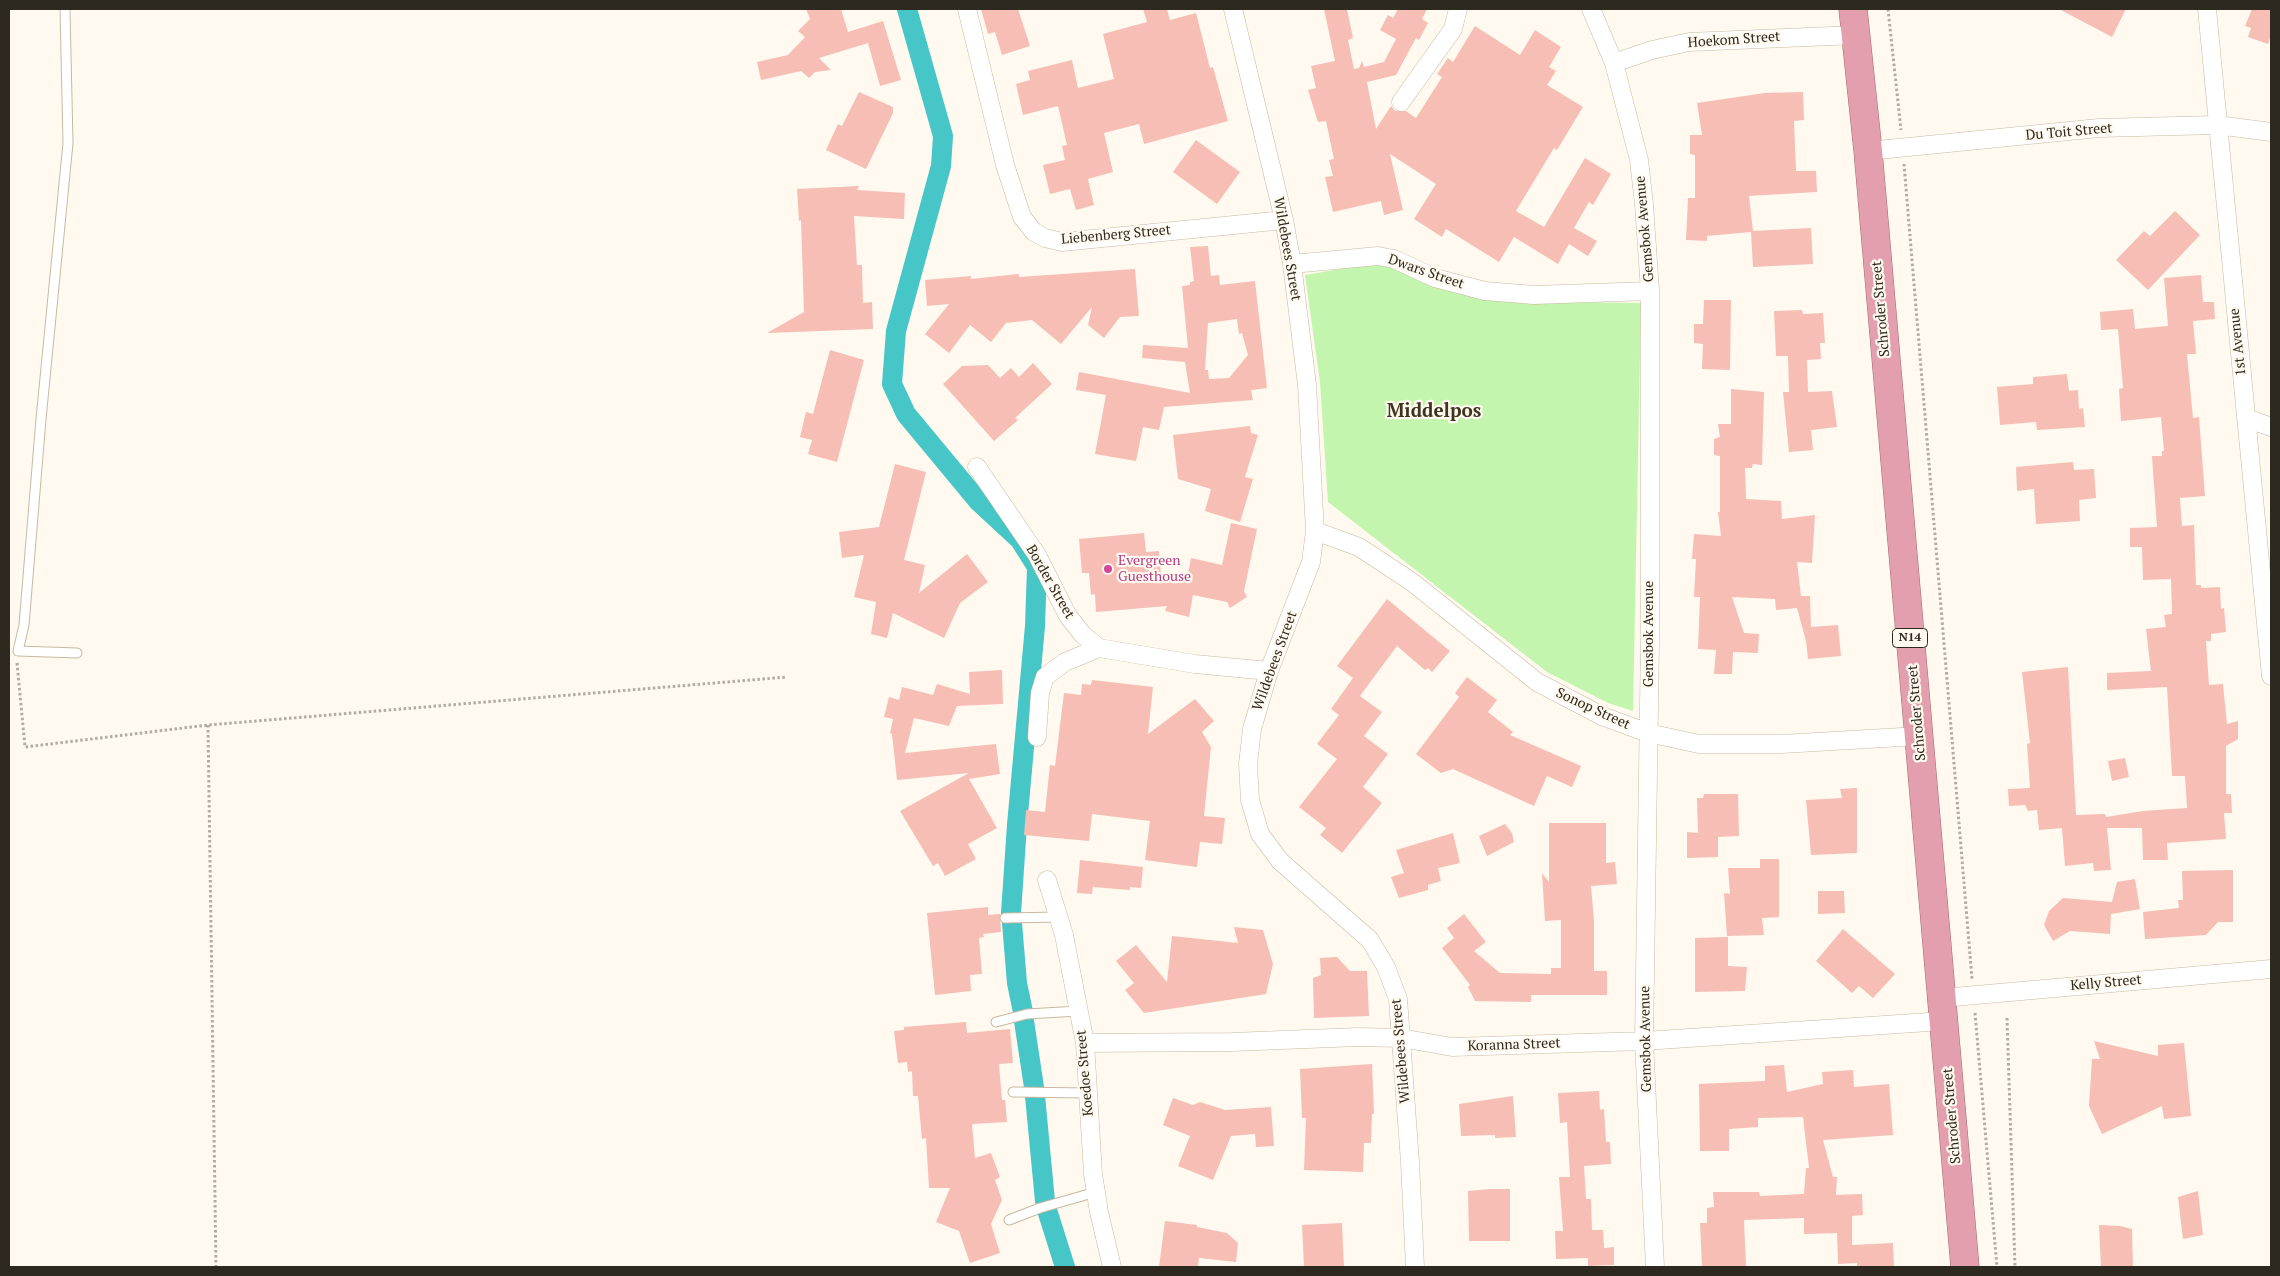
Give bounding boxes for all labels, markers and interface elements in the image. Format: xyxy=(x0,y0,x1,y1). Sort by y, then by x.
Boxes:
street label: Hoekom Street xyxy=(1687,28,1781,52)
street label: Du Toit Street xyxy=(2025,120,2113,144)
street label: Gemsbok Avenue xyxy=(1632,175,1658,283)
street label: Wildebees Street xyxy=(1270,196,1304,302)
street label: Liebenberg Street xyxy=(1060,222,1172,248)
street label: Dwars Street xyxy=(1386,251,1466,293)
street label: Schroder Street xyxy=(1868,260,1894,358)
street label: 1st Avenue xyxy=(2226,307,2250,377)
district label: Middelpos xyxy=(1387,401,1481,423)
street label: Border Street xyxy=(1022,542,1078,622)
place label: Evergreen Guesthouse xyxy=(1118,553,1191,586)
marker: Evergreen Guesthouse xyxy=(1102,563,1114,575)
street label: Gemsbok Avenue xyxy=(1641,581,1657,687)
street label: Wildebees Street xyxy=(1249,609,1301,713)
road number: N14 xyxy=(1892,628,1928,648)
street label: Schroder Street xyxy=(1904,664,1930,762)
street label: Sonop Street xyxy=(1553,684,1633,734)
street label: Kelly Street xyxy=(2070,972,2142,994)
street label: Gemsbok Avenue xyxy=(1637,986,1655,1092)
street label: Wildebees Street xyxy=(1388,998,1414,1104)
street label: Koedoe Street xyxy=(1073,1029,1097,1117)
street label: Koranna Street xyxy=(1467,1035,1561,1055)
street label: Schroder Street xyxy=(1939,1067,1965,1165)

